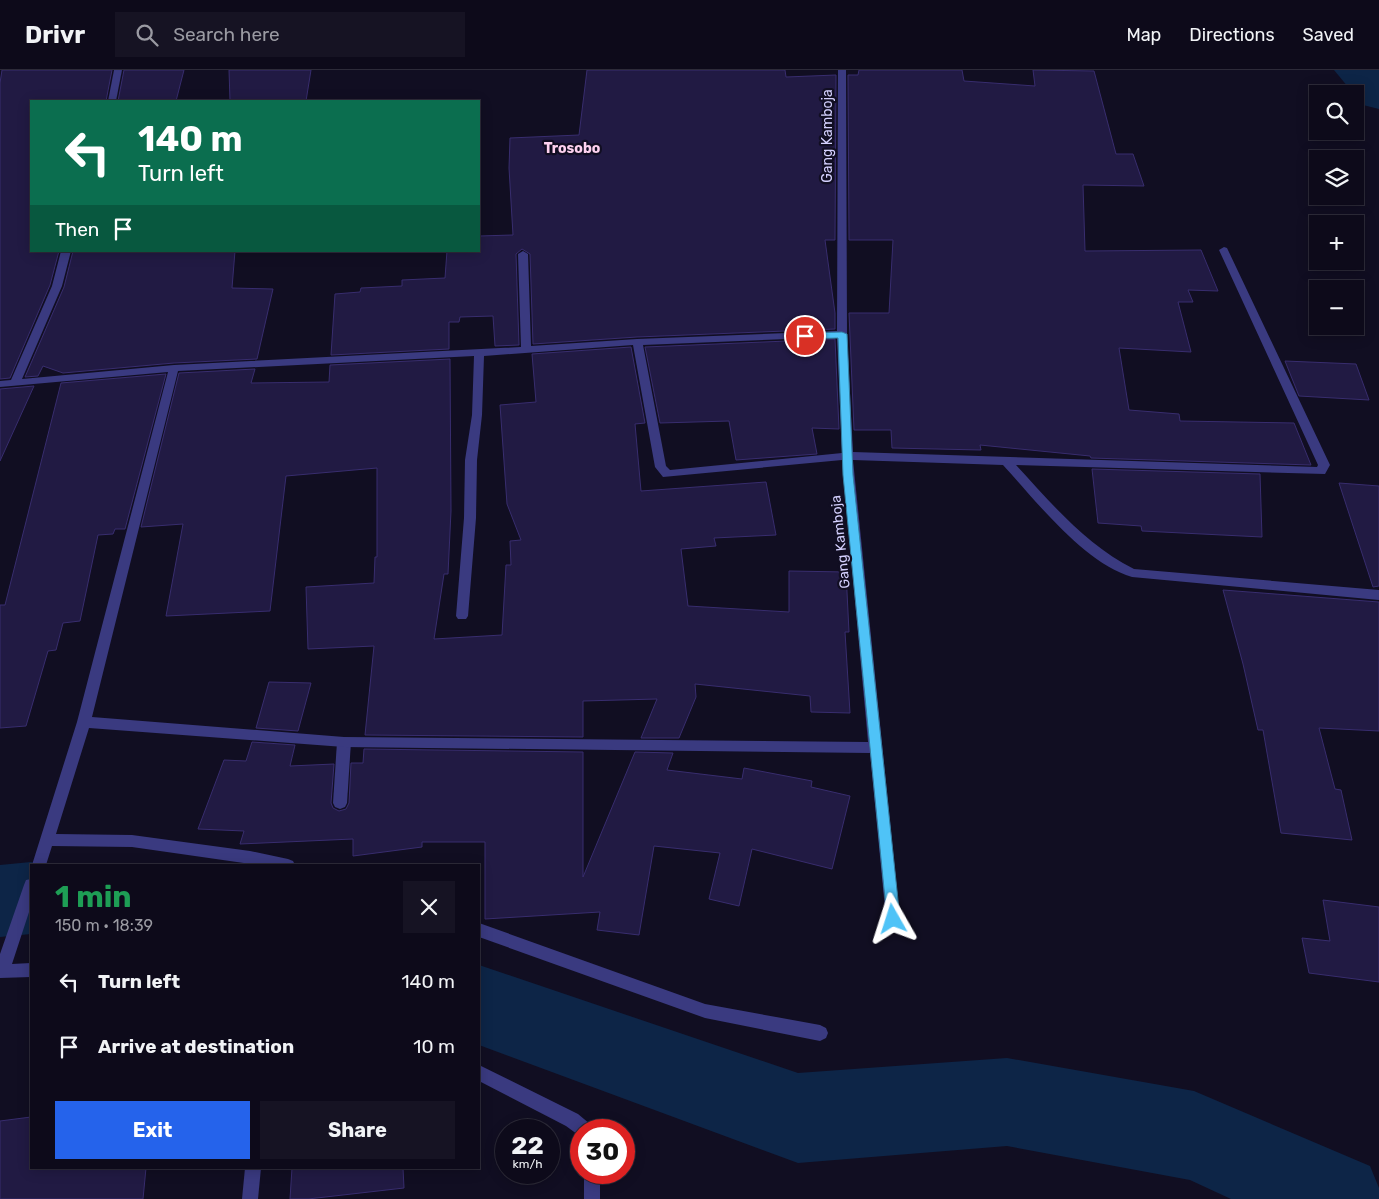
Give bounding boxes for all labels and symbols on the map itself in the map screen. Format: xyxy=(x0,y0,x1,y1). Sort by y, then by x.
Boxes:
street label: Gang Kamboja xyxy=(819,89,836,183)
district label: Trosobo xyxy=(544,140,600,157)
pin xyxy=(784,315,826,357)
street label: Gang Kamboja xyxy=(827,494,854,589)
position arrow xyxy=(866,892,918,944)
speed limit sign: 30 xyxy=(570,1119,635,1184)

